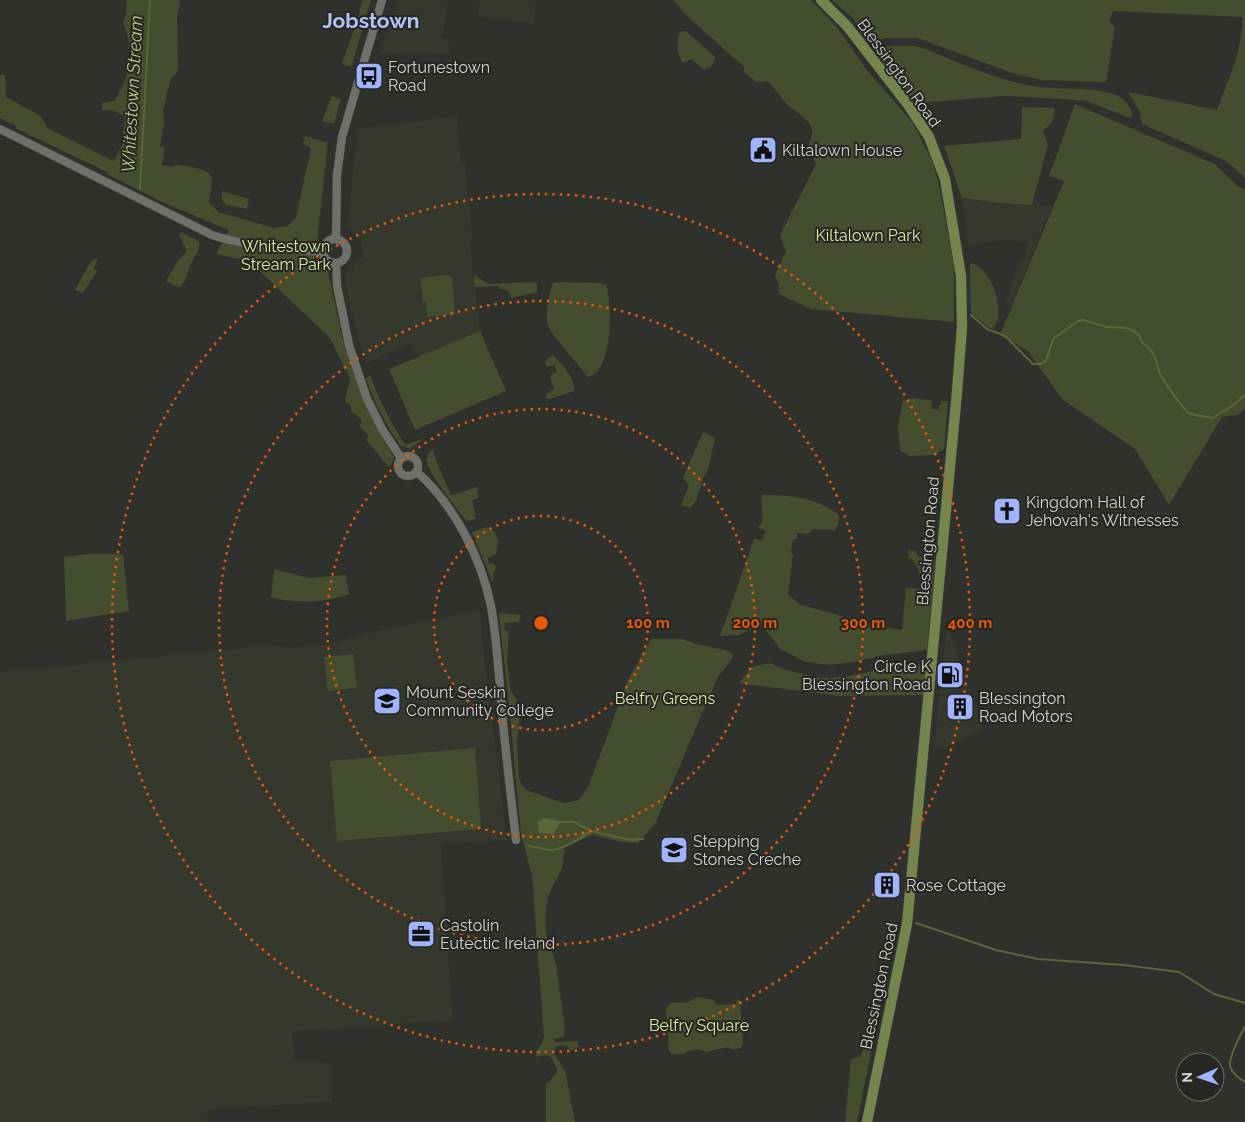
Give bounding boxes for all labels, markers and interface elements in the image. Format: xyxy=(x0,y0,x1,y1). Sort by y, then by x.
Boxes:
district label: Jobstown xyxy=(322,8,420,33)
water label: Whitestown Stream xyxy=(117,15,147,173)
street label: Blessington Road xyxy=(853,15,945,131)
place label: Fortunestown Road xyxy=(388,58,490,95)
bus stop icon: Fortunestown Road xyxy=(354,61,384,91)
public building icon: Kiltalown House xyxy=(748,135,778,165)
place label: Kiltalown House xyxy=(782,141,902,160)
park label: Kiltalown Park xyxy=(816,226,921,245)
park label: Whitestown Stream Park xyxy=(241,237,331,274)
street label: Blessington Road xyxy=(913,476,943,606)
place label: Kingdom Hall of Jehovah's Witnesses xyxy=(1026,493,1179,530)
church icon: Kingdom Hall of Jehovah's Witnesses xyxy=(992,496,1022,526)
centre of rings xyxy=(532,614,550,632)
text: 100 m xyxy=(626,614,670,632)
text: 200 m xyxy=(733,614,777,632)
text: 300 m xyxy=(841,614,885,632)
text: 400 m xyxy=(948,614,992,632)
place label: Circle K Blessington Road xyxy=(802,657,932,694)
fuel station icon: Circle K Blessington Road xyxy=(935,660,965,690)
place label: Mount Seskin Community College xyxy=(406,683,554,720)
school or university icon: Mount Seskin Community College xyxy=(372,686,402,716)
park label: Belfry Greens xyxy=(615,689,715,708)
place label: Blessington Road Motors xyxy=(979,689,1073,726)
building icon: Blessington Road Motors xyxy=(945,692,975,722)
place label: Stepping Stones Creche xyxy=(693,832,801,869)
school or university icon: Stepping Stones Creche xyxy=(659,835,689,865)
building icon: Rose Cottage xyxy=(872,870,902,900)
place label: Rose Cottage xyxy=(906,876,1006,895)
place label: Castolin Eutectic Ireland xyxy=(440,916,555,953)
office icon: Castolin Eutectic Ireland xyxy=(406,919,436,949)
street label: Blessington Road xyxy=(856,921,902,1051)
park label: Belfry Square xyxy=(649,1016,749,1035)
north arrow xyxy=(1175,1052,1225,1102)
text: N xyxy=(1179,1072,1195,1083)

